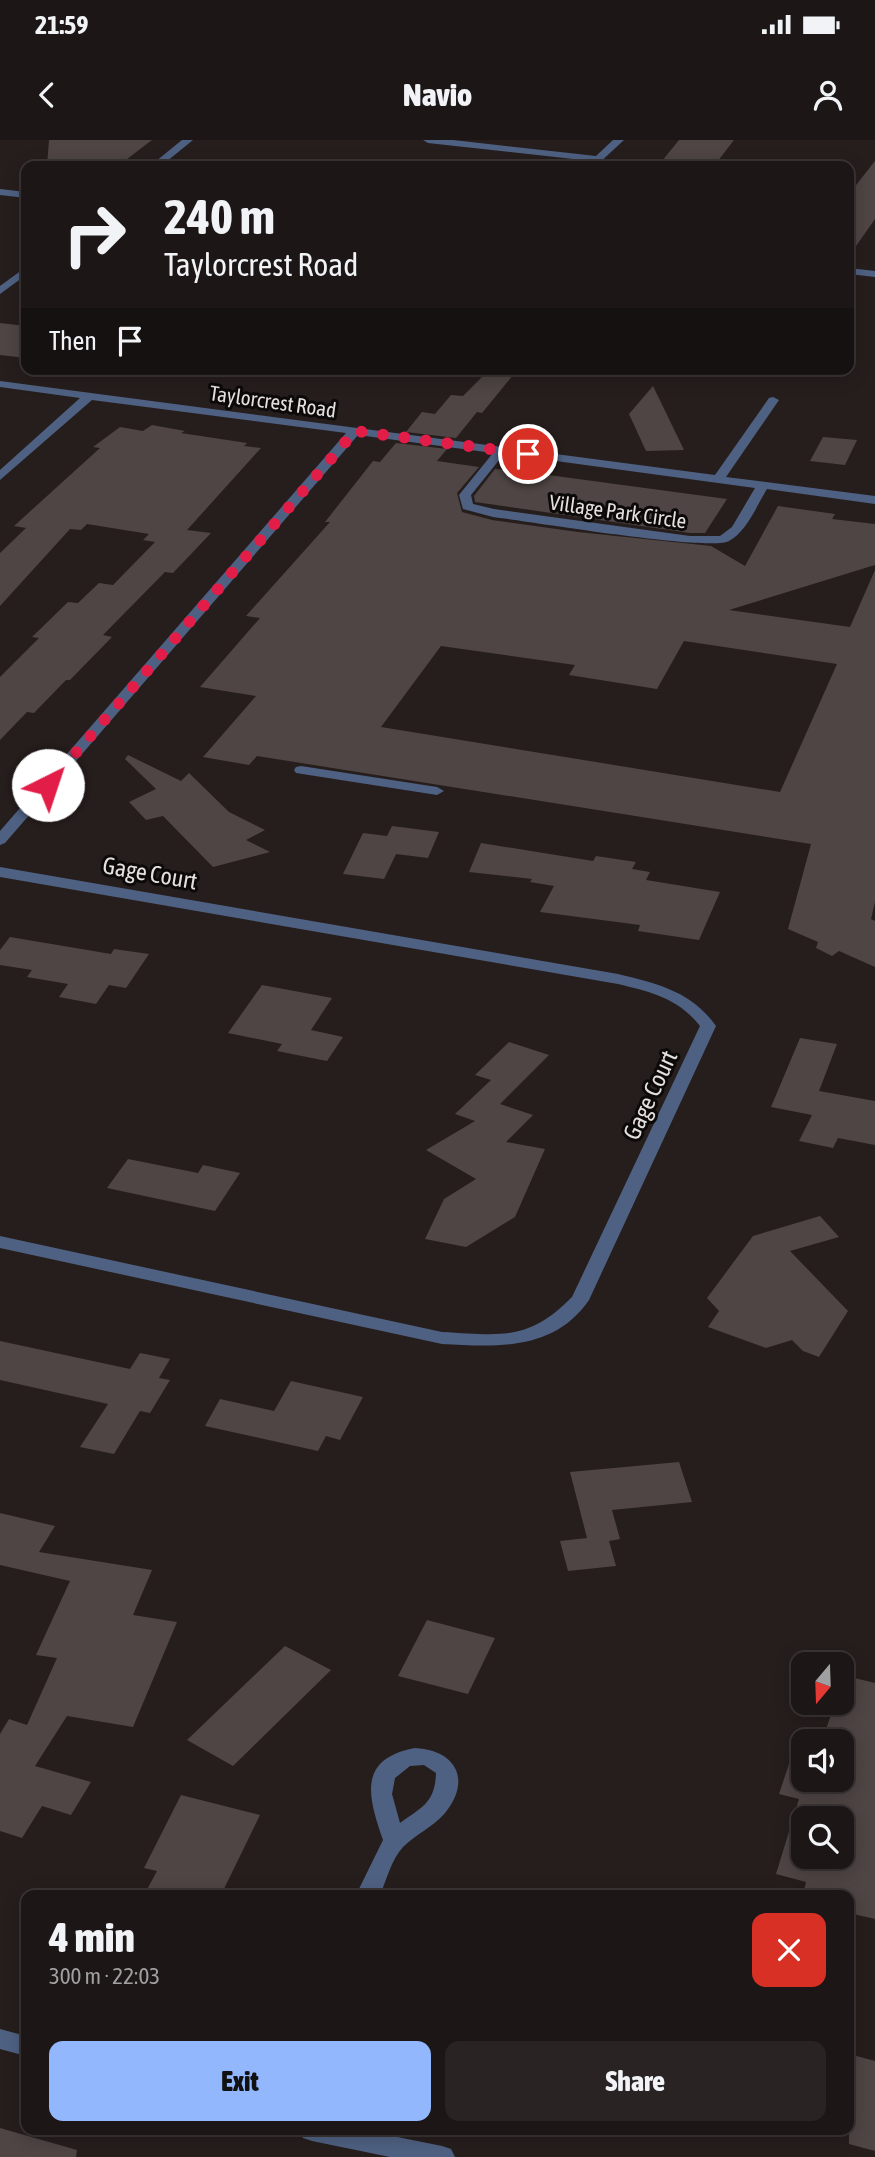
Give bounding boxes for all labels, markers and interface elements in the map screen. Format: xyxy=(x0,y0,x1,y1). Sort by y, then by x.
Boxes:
text: 21:59 xyxy=(35,10,89,40)
icon: back xyxy=(28,76,66,114)
text: Navio xyxy=(403,76,472,113)
icon: person xyxy=(809,76,847,114)
text: 240 m xyxy=(164,188,275,244)
icon: right xyxy=(49,189,140,280)
text: Taylorcrest Road xyxy=(164,246,358,283)
icon: arrive xyxy=(111,322,149,360)
text: Then xyxy=(49,326,97,356)
street label: Taylorcrest Road xyxy=(208,380,338,422)
pin xyxy=(498,424,558,484)
icon: arrive xyxy=(509,435,547,473)
street label: Village Park Circle xyxy=(548,490,688,532)
position arrow xyxy=(11,748,85,822)
street label: Gage Court xyxy=(101,851,199,895)
street label: Gage Court xyxy=(618,1046,682,1144)
north arrow xyxy=(791,1652,854,1715)
map controls xyxy=(791,1652,854,1869)
button: sound xyxy=(791,1729,854,1792)
button: search xyxy=(791,1806,854,1869)
text: 4 min xyxy=(49,1913,135,1961)
button: close xyxy=(752,1913,826,1987)
text: 300 m · 22:03 xyxy=(49,1963,160,1989)
button: Exit xyxy=(49,2041,431,2121)
button: Share xyxy=(445,2041,826,2121)

